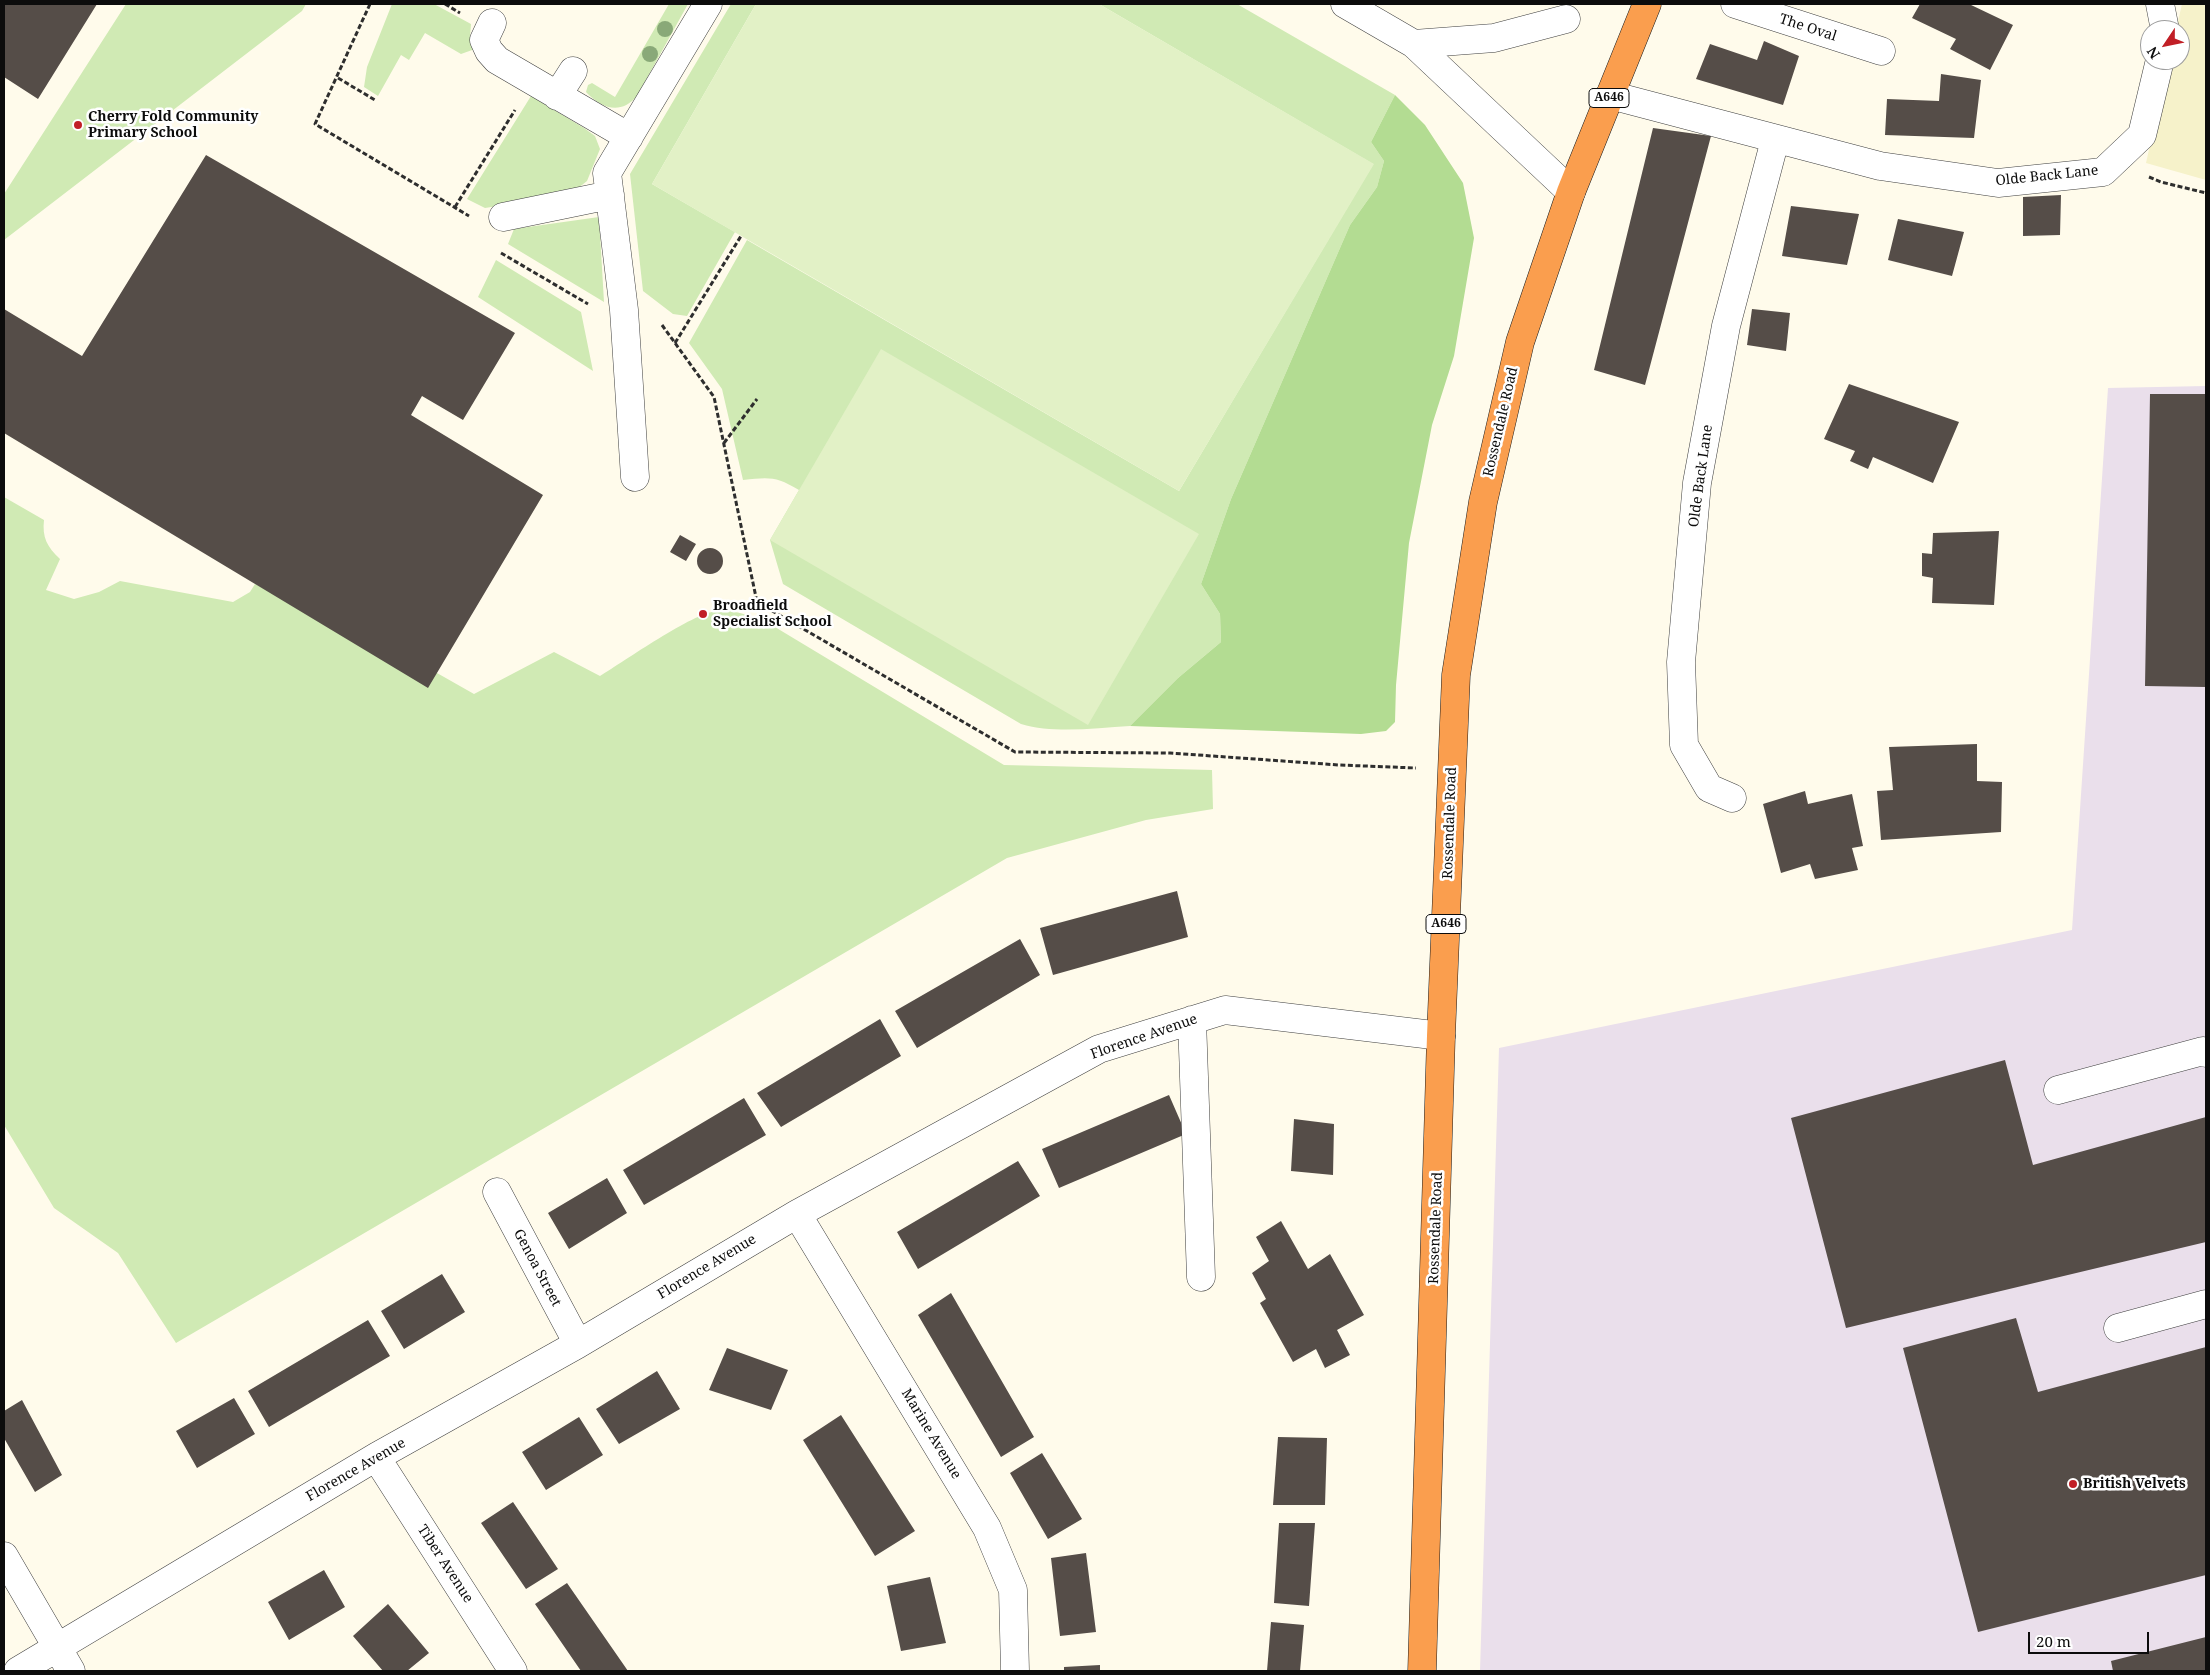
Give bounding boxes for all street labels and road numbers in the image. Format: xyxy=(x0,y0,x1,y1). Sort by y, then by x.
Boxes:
street label: The Oval xyxy=(1777,11,1839,45)
road number: A646 xyxy=(1589,89,1629,108)
street label: Olde Back Lane xyxy=(1995,162,2099,190)
street label: Rossendale Road xyxy=(1480,365,1522,479)
street label: Olde Back Lane xyxy=(1685,424,1717,528)
street label: Rossendale Road xyxy=(1440,767,1460,879)
road number: A646 xyxy=(1426,914,1466,934)
street label: Florence Avenue xyxy=(1088,1011,1200,1063)
street label: Rossendale Road xyxy=(1426,1172,1446,1284)
street label: Genoa Street xyxy=(510,1226,564,1310)
street label: Florence Avenue xyxy=(655,1231,759,1303)
street label: Marine Avenue xyxy=(897,1386,965,1482)
street label: Florence Avenue xyxy=(303,1435,409,1505)
street label: Tiber Avenue xyxy=(414,1522,476,1606)

